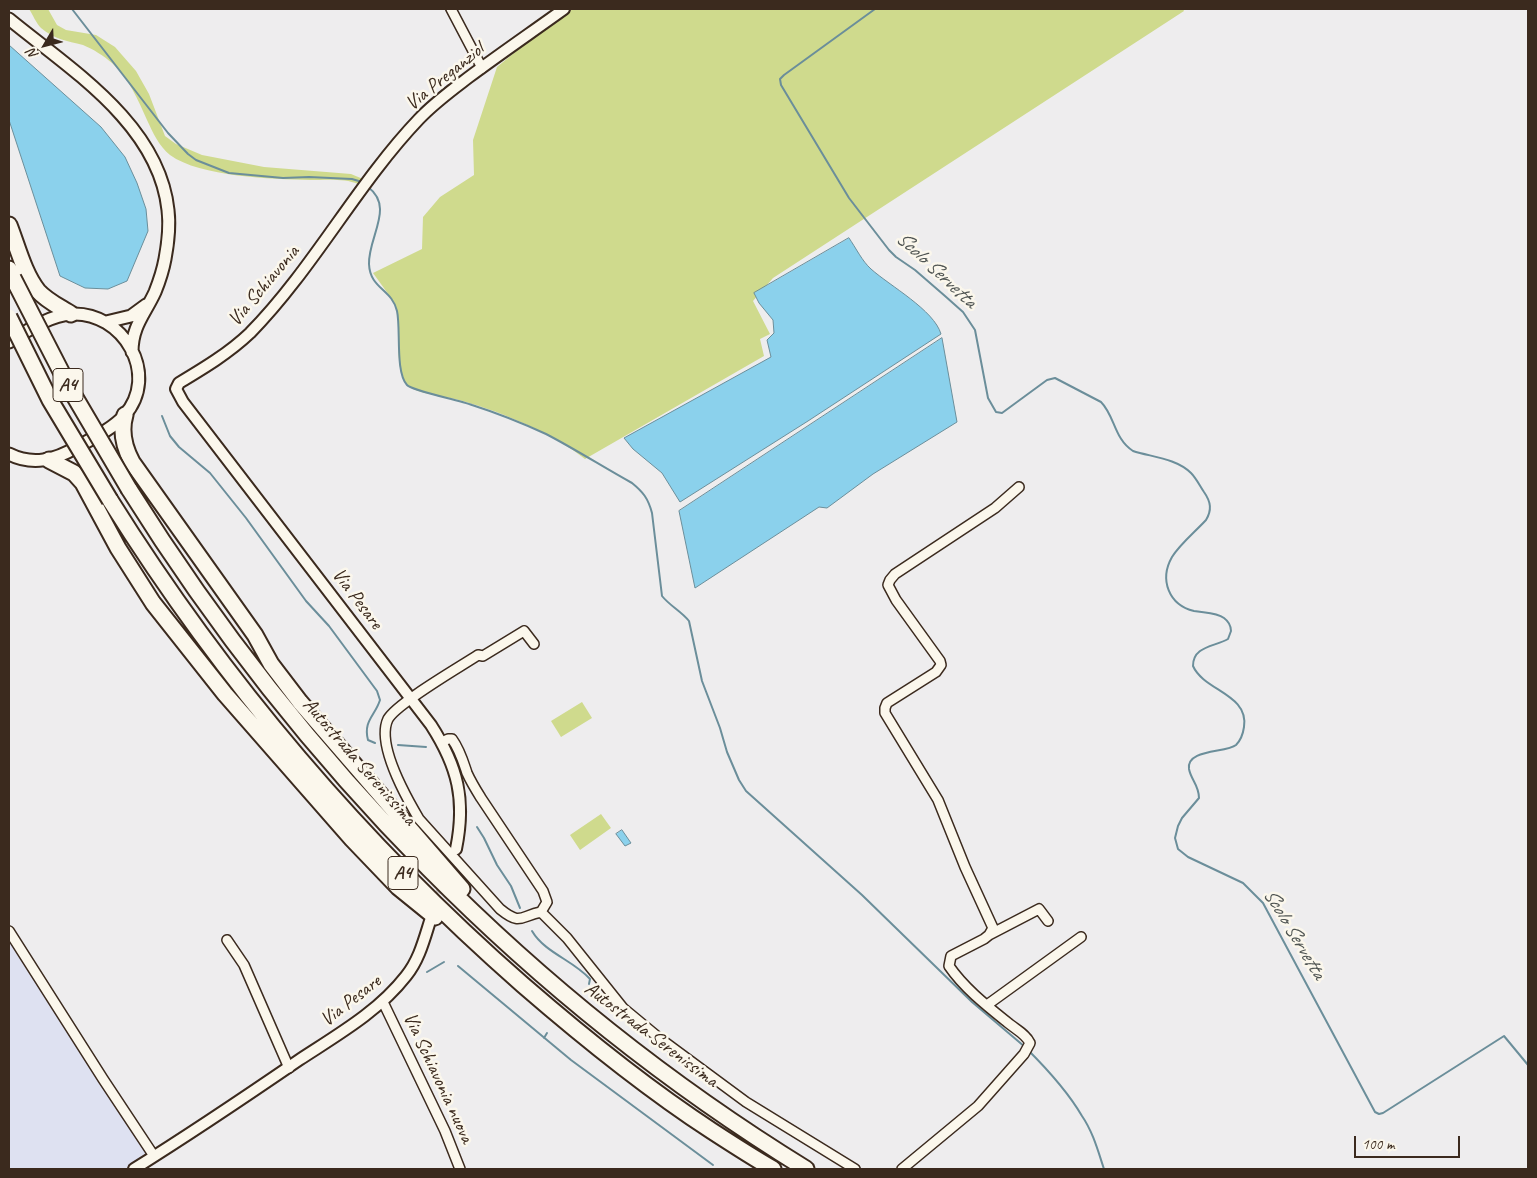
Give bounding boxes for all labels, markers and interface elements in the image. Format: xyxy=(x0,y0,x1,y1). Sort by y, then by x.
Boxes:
north arrow xyxy=(20,20,70,70)
street label: Via Preganziol xyxy=(401,38,489,116)
text: N xyxy=(23,46,42,63)
water label: Scolo Servetta xyxy=(890,226,982,314)
street label: Via Schiavonia xyxy=(223,241,305,331)
road number: A4 xyxy=(53,368,83,402)
street label: Via Pesare xyxy=(326,564,388,634)
street label: Autostrada Serenissima xyxy=(297,693,421,831)
road number: A4 xyxy=(388,856,418,890)
water label: Scolo Servetta xyxy=(1257,884,1331,984)
street label: Via Pesare xyxy=(316,970,386,1032)
street label: Autostrada Serenissima xyxy=(579,977,723,1093)
street label: Via Schiavonia nuova xyxy=(397,1009,479,1147)
scale bar xyxy=(1357,1126,1463,1158)
text: 100 m xyxy=(1362,1135,1394,1154)

